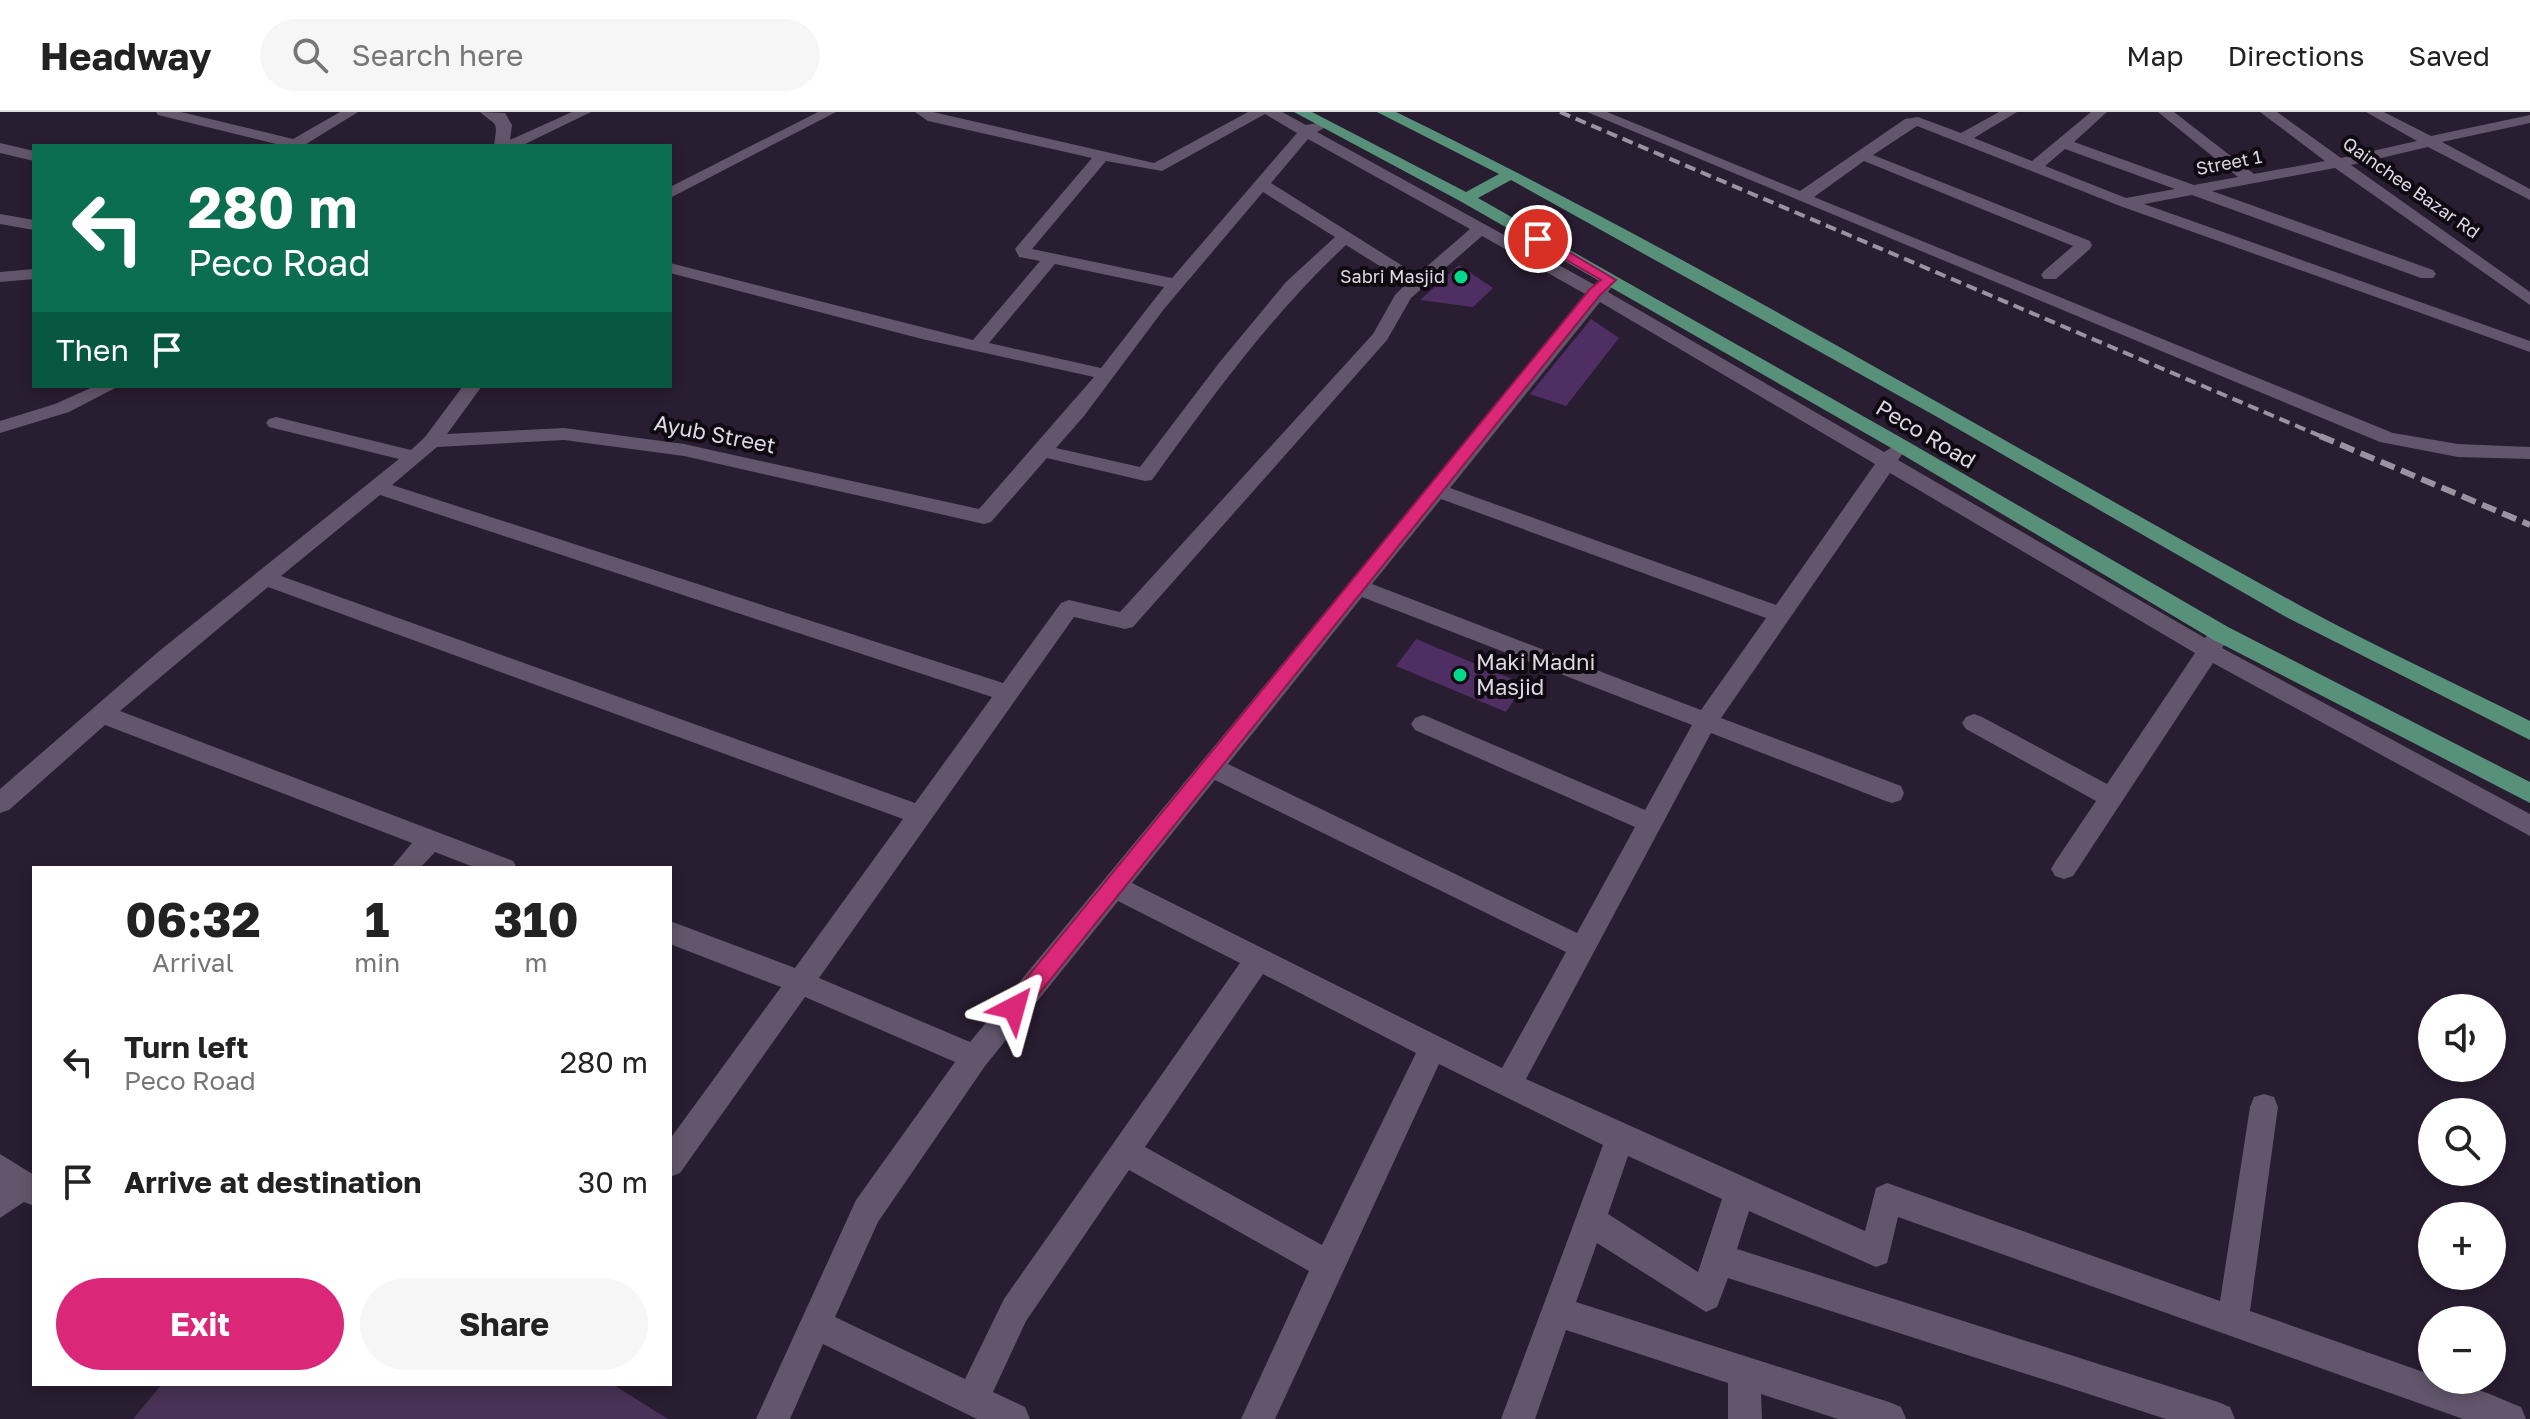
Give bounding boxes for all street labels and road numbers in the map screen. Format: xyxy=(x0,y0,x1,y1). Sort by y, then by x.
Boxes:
street label: Qainchee Bazar Rd xyxy=(2339,132,2484,243)
street label: Street 1 xyxy=(2194,145,2264,179)
street label: Peco Road xyxy=(1871,393,1981,474)
street label: Ayub Street xyxy=(652,409,778,459)

